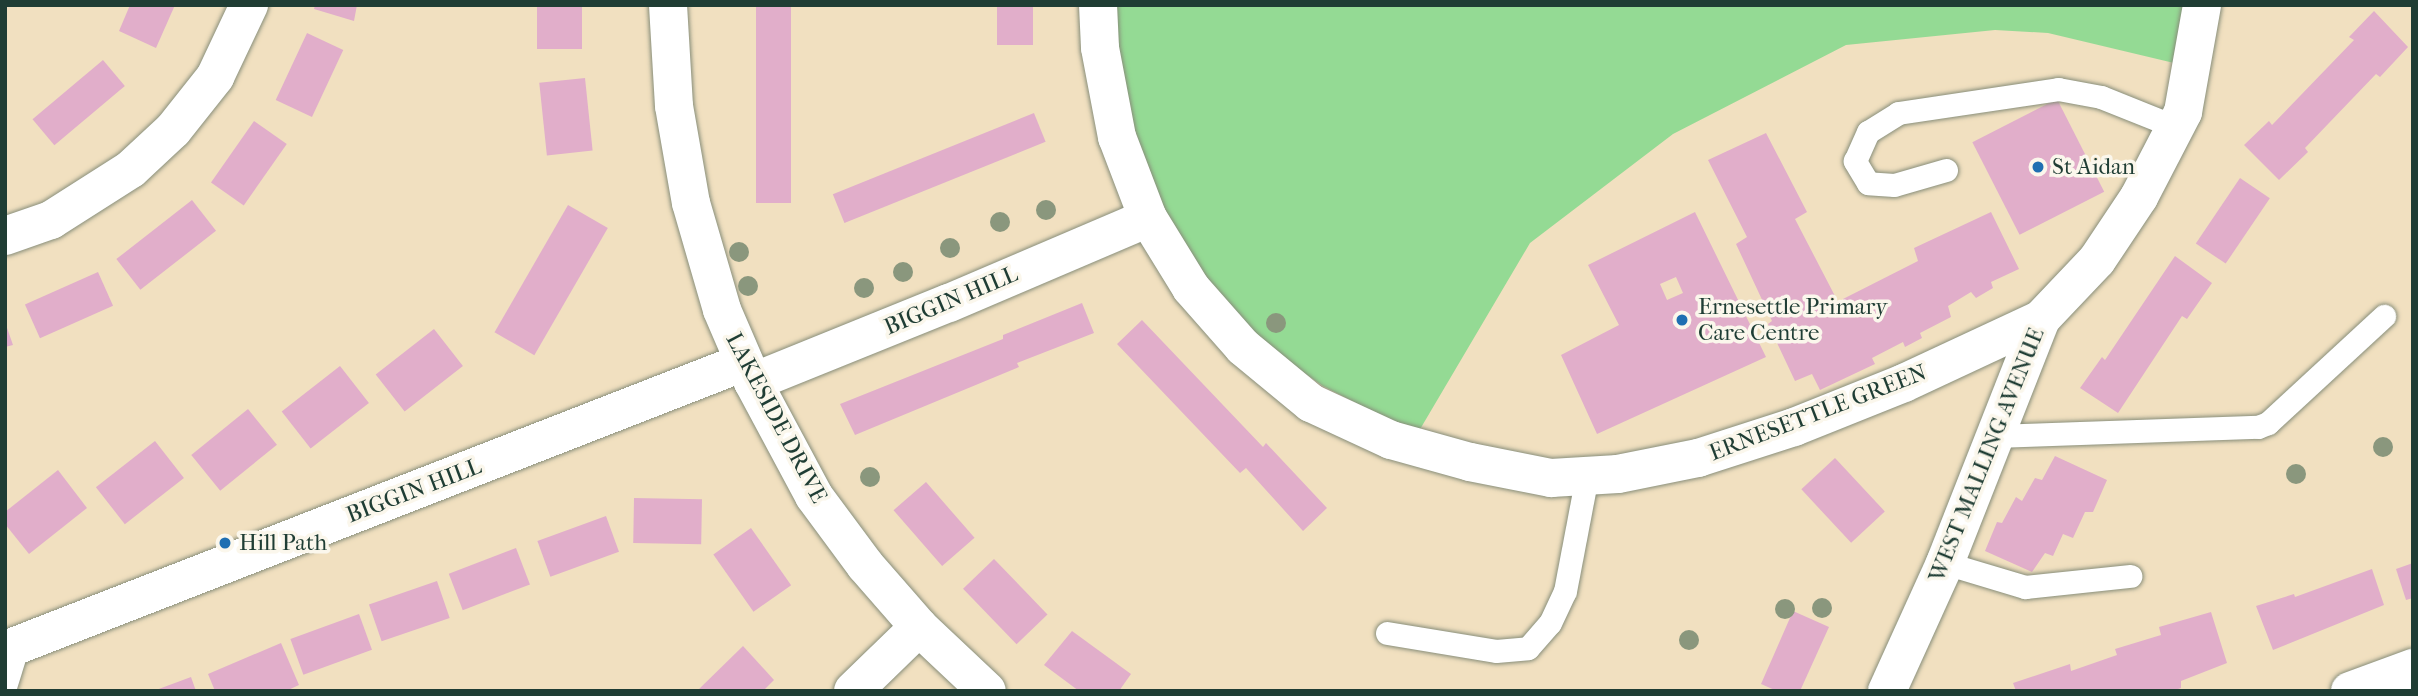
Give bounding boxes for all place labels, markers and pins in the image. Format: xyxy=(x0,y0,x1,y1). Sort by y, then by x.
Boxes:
place label: St Aidan xyxy=(2052,153,2135,181)
marker: St Aidan xyxy=(2030,159,2046,175)
place label: Ernesettle Primary Care Centre xyxy=(1698,293,1887,347)
marker: Ernesettle Primary Care Centre xyxy=(1672,310,1692,330)
place label: Hill Path xyxy=(239,529,327,557)
marker: Hill Path xyxy=(217,535,233,551)

